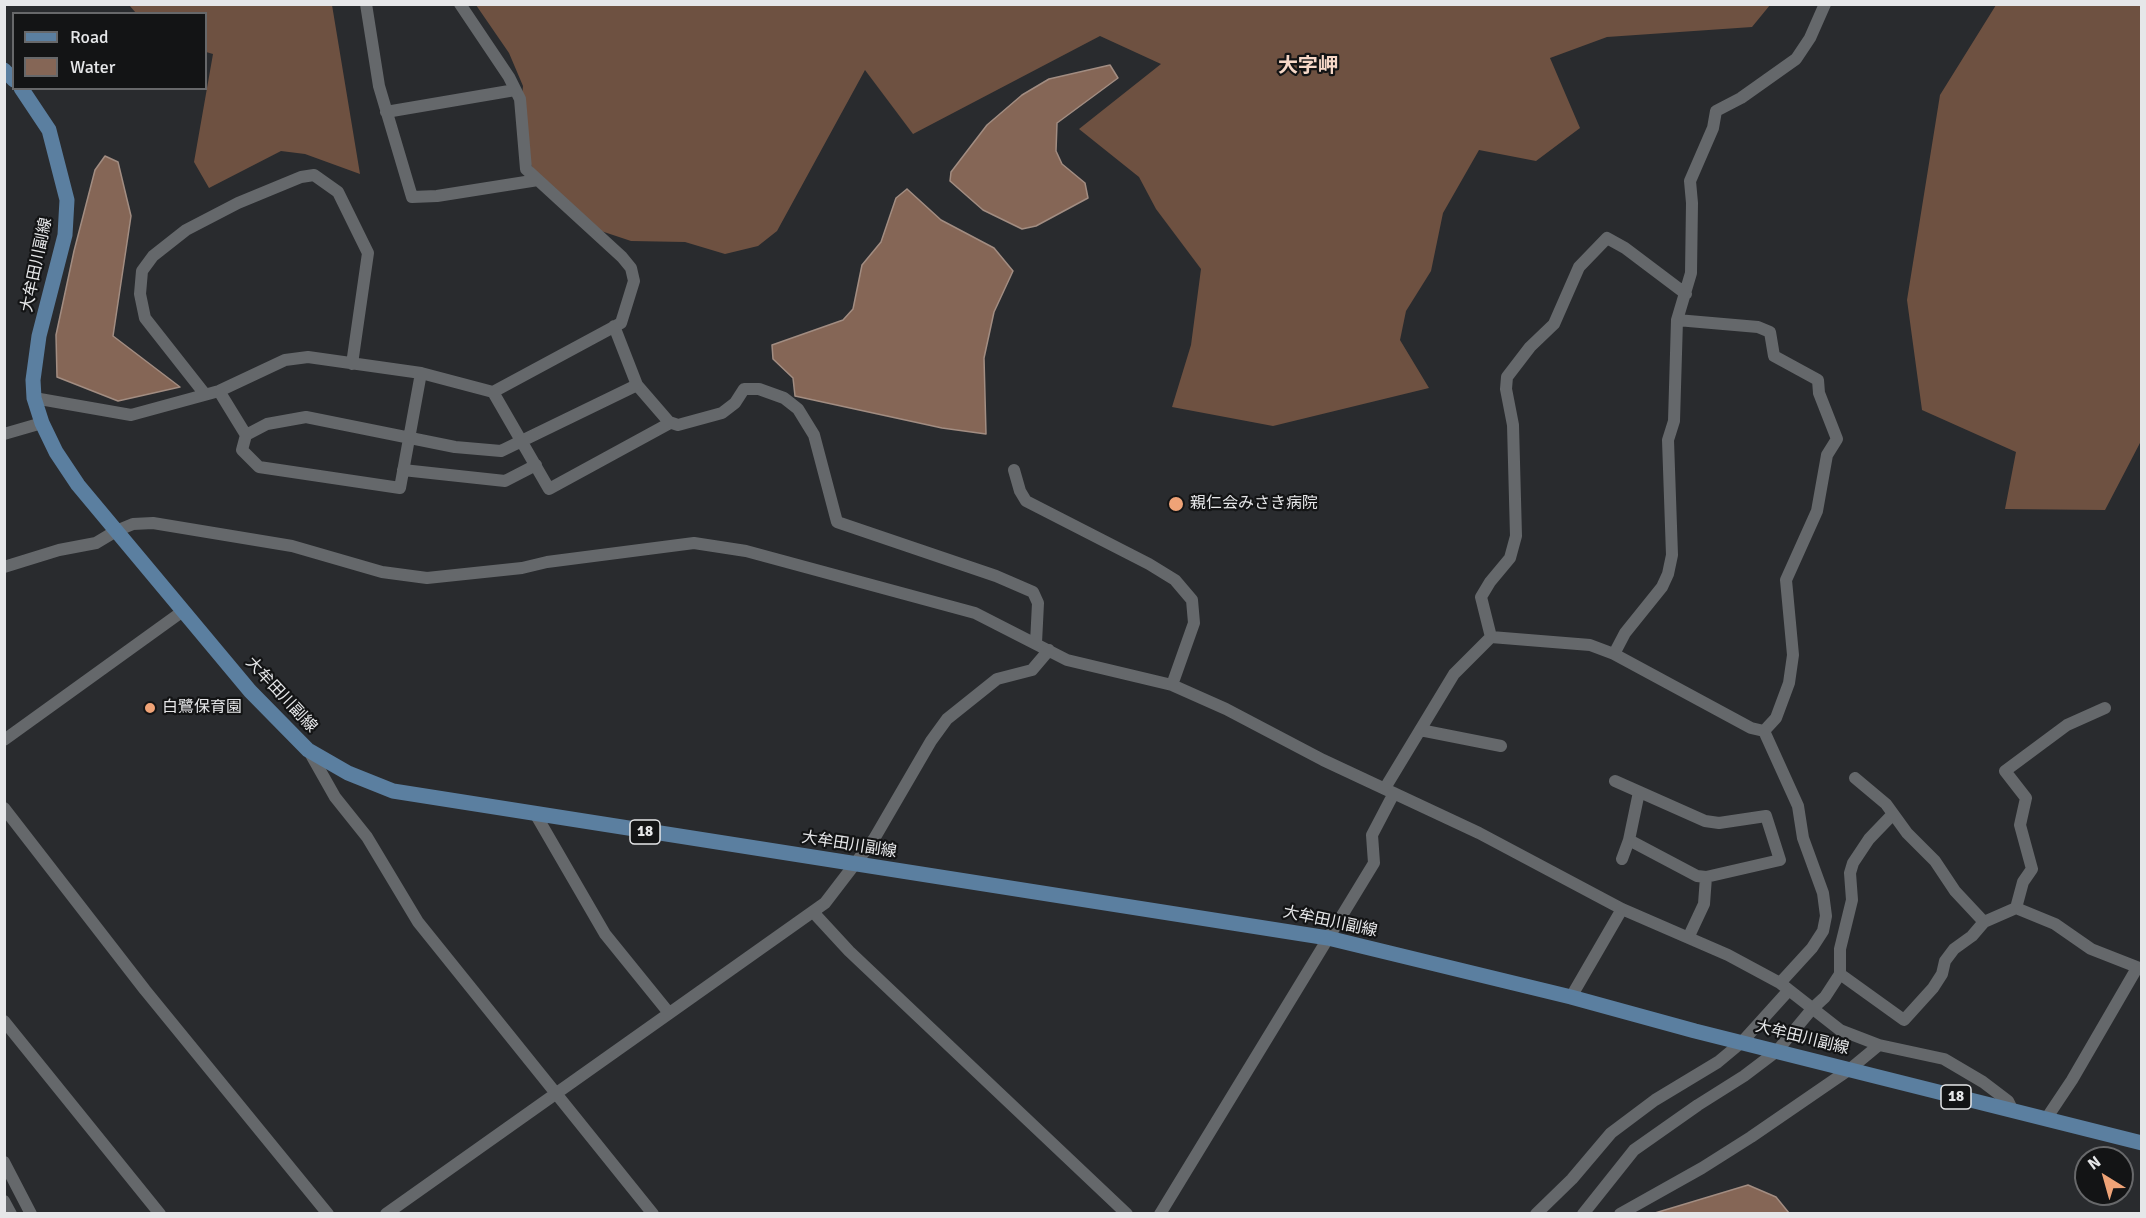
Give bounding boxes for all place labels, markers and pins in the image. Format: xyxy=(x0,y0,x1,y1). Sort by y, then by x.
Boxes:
place label: 親仁会みさき病院 xyxy=(1190,494,1318,514)
marker: 親仁会みさき病院 xyxy=(1167,495,1185,513)
place label: 白鷺保育園 xyxy=(162,698,242,718)
marker: 白鷺保育園 xyxy=(143,701,157,715)

